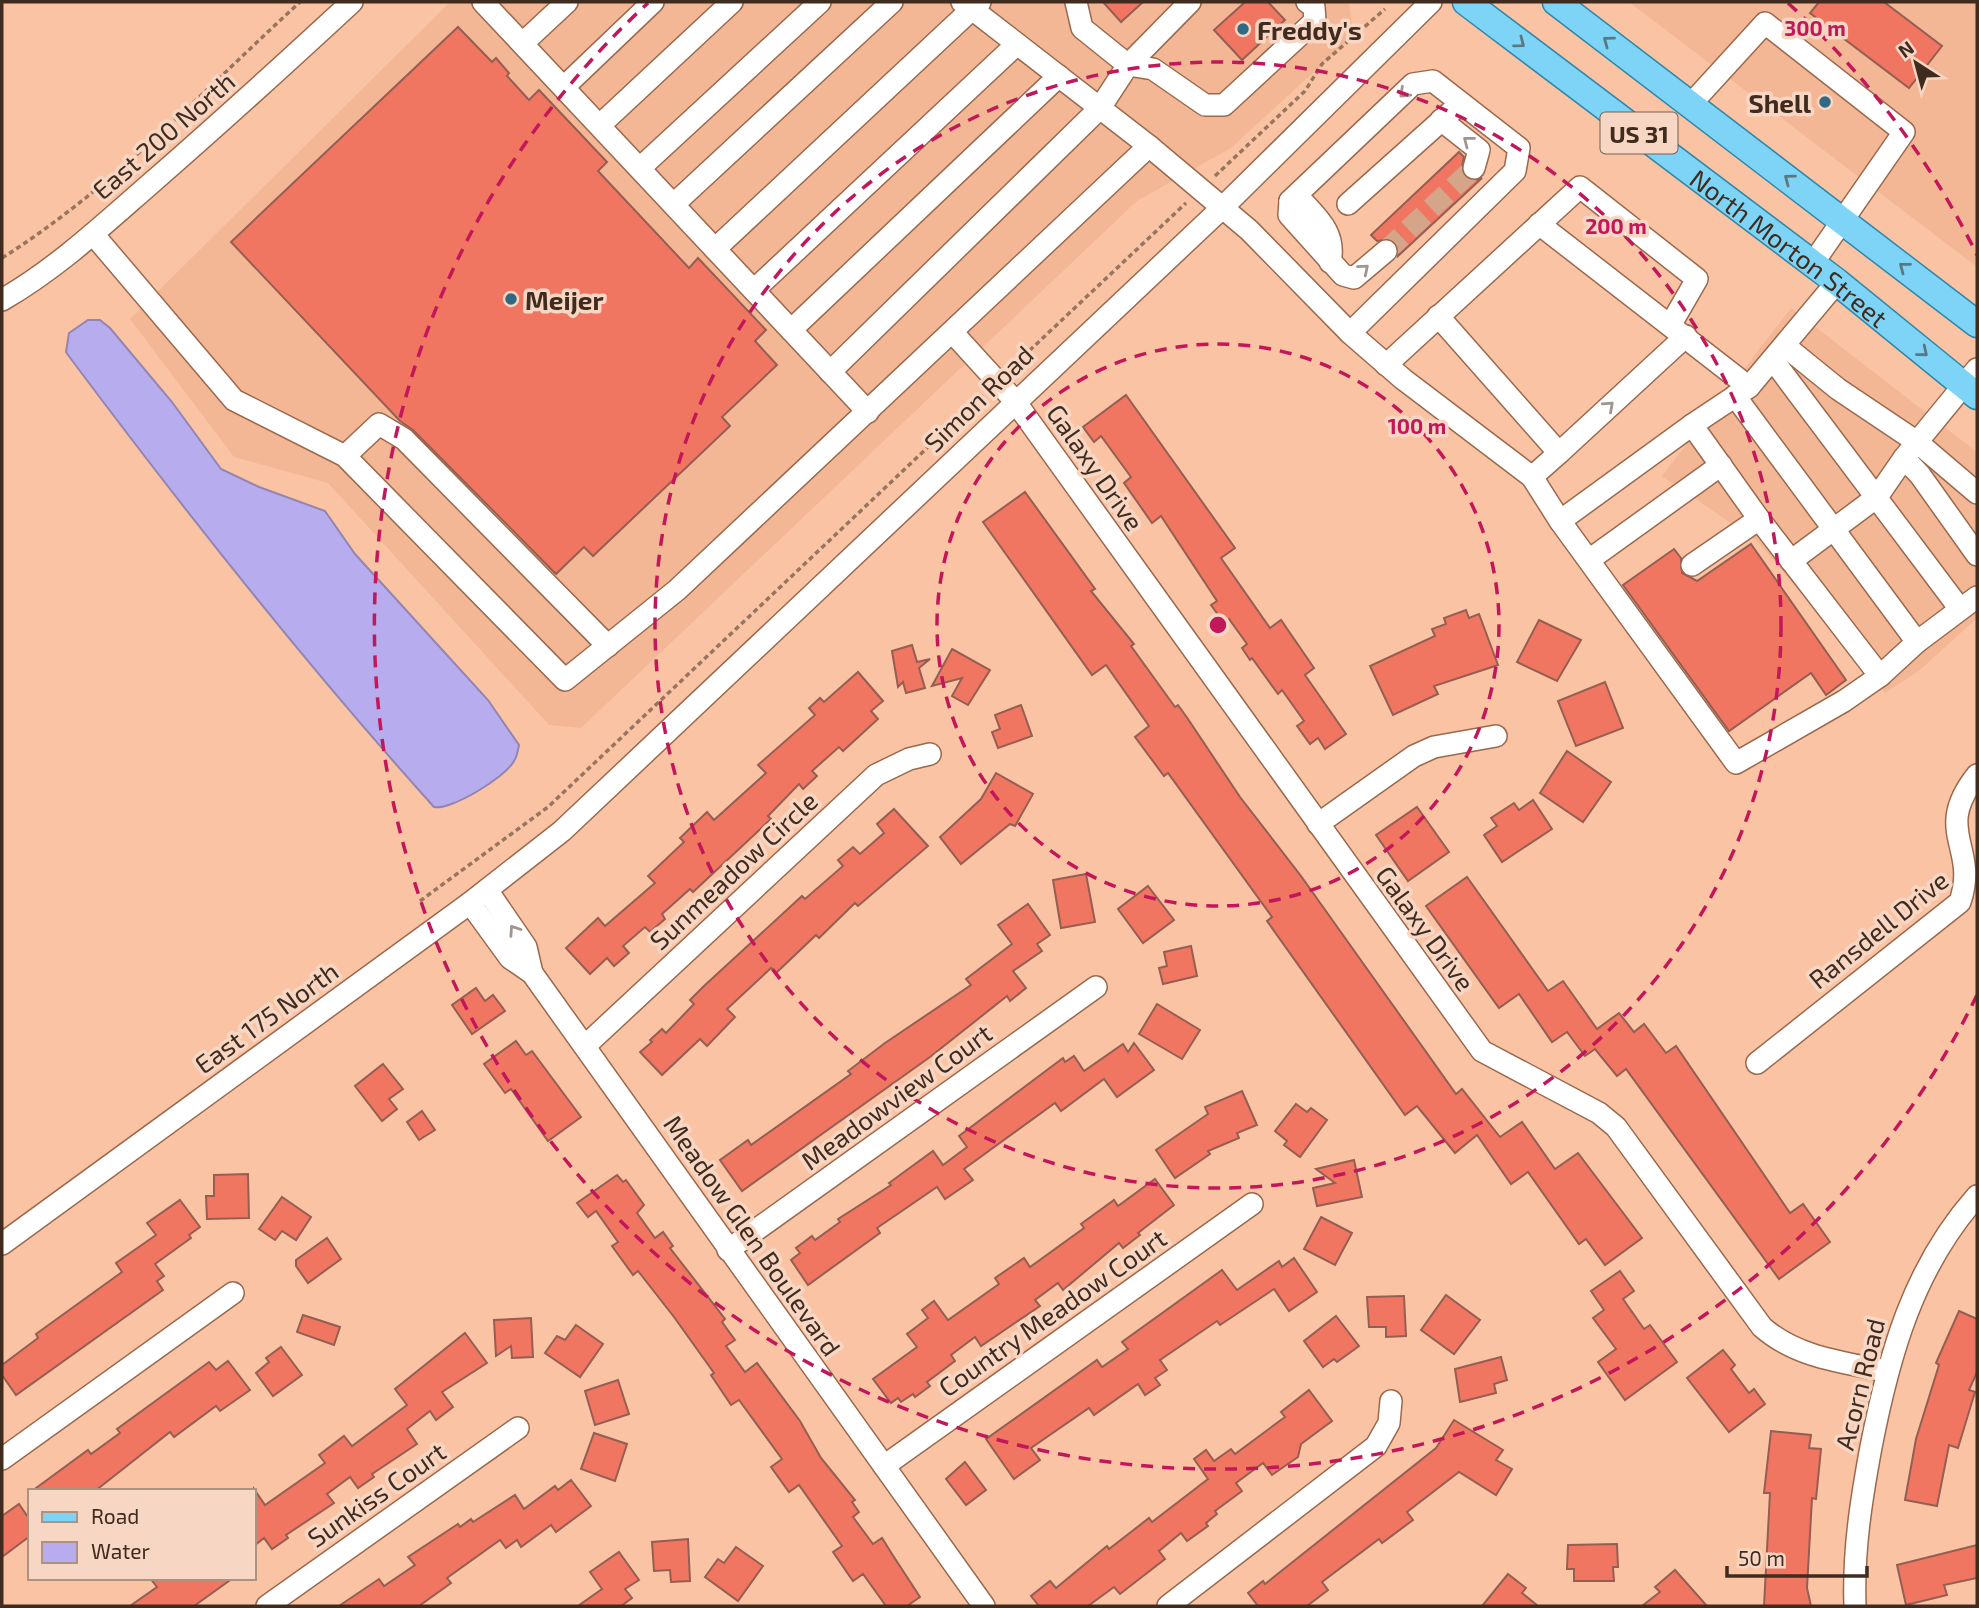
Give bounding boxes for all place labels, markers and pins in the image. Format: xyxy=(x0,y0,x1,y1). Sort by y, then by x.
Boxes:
place label: Freddy's xyxy=(1257,14,1362,46)
marker: Freddy's xyxy=(1235,21,1251,37)
place label: Shell xyxy=(1748,87,1811,118)
marker: Shell xyxy=(1817,94,1833,110)
place label: Meijer xyxy=(525,284,604,315)
marker: Meijer xyxy=(503,291,519,307)
centre of rings xyxy=(1206,613,1230,637)

